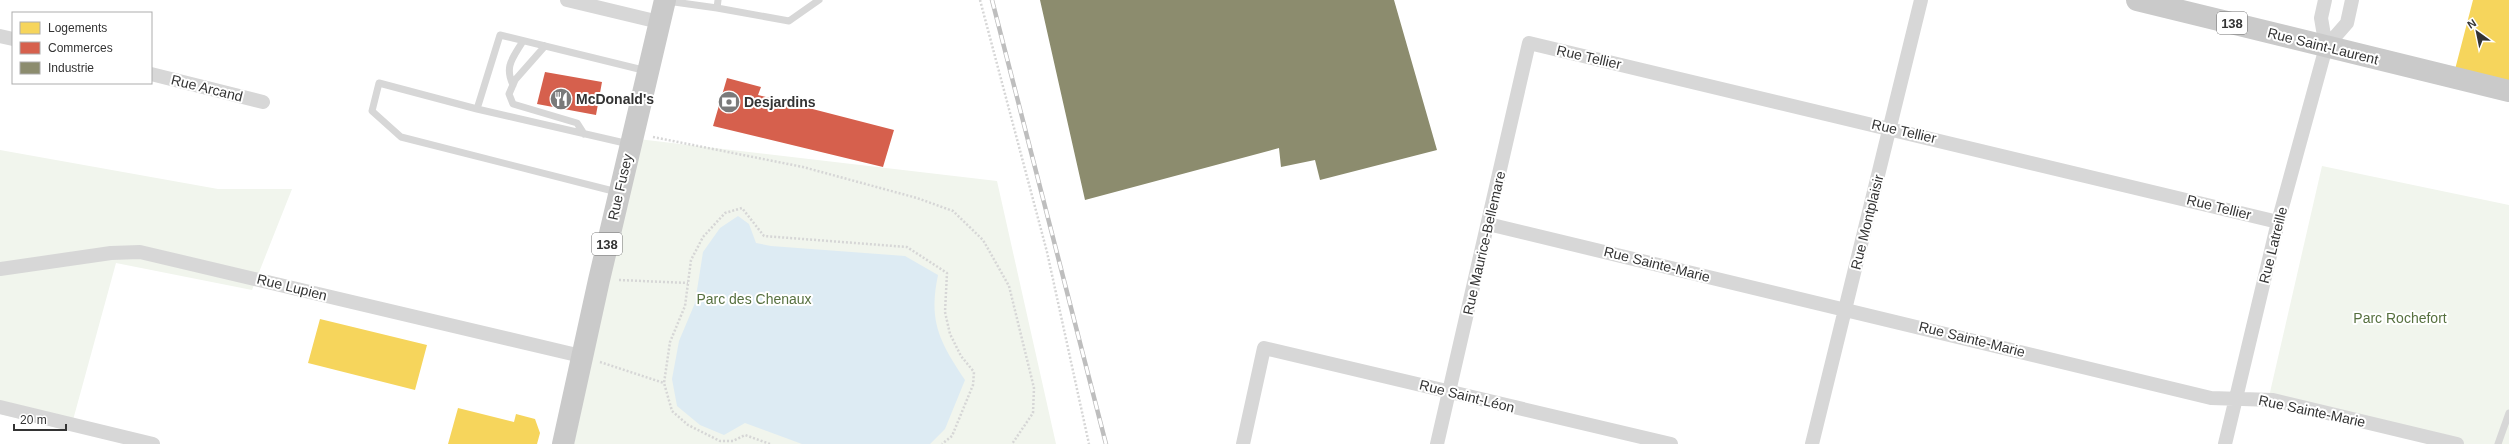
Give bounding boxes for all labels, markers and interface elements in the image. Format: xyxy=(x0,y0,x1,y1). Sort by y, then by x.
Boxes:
legend xyxy=(12,12,152,84)
road number: 138 xyxy=(2217,12,2247,34)
north arrow xyxy=(2457,12,2497,52)
text: N xyxy=(2465,16,2478,31)
text: Logements xyxy=(48,21,107,35)
street label: Rue Saint-Laurent xyxy=(2266,24,2380,68)
text: Commerces xyxy=(48,41,113,55)
street label: Rue Tellier xyxy=(1555,42,1623,72)
text: Industrie xyxy=(48,61,94,75)
street label: Rue Arcand xyxy=(170,71,244,105)
restaurant icon: McDonald's xyxy=(548,86,574,112)
bank icon: Desjardins xyxy=(716,89,742,115)
place label: McDonald's xyxy=(576,91,654,107)
place label: Desjardins xyxy=(744,94,816,110)
street label: Rue Tellier xyxy=(1870,116,1938,146)
street label: Rue Fusey xyxy=(605,152,635,222)
street label: Rue Maurice-Bellemare xyxy=(1460,169,1508,316)
street label: Rue Montplaisir xyxy=(1847,173,1887,271)
street label: Rue Tellier xyxy=(2185,191,2253,223)
street label: Rue Latreille xyxy=(2256,205,2290,285)
road number: 138 xyxy=(592,233,622,255)
street label: Rue Sainte-Marie xyxy=(1602,243,1712,285)
street label: Rue Lupien xyxy=(255,271,329,303)
park label: Parc des Chenaux xyxy=(696,291,812,307)
park label: Parc Rochefort xyxy=(2353,310,2447,326)
street label: Rue Sainte-Marie xyxy=(1917,318,2027,360)
street label: Rue Saint-Léon xyxy=(1418,376,1516,416)
street label: Rue Sainte-Marie xyxy=(2257,392,2367,430)
scale bar xyxy=(14,406,66,432)
text: 20 m xyxy=(20,413,47,427)

